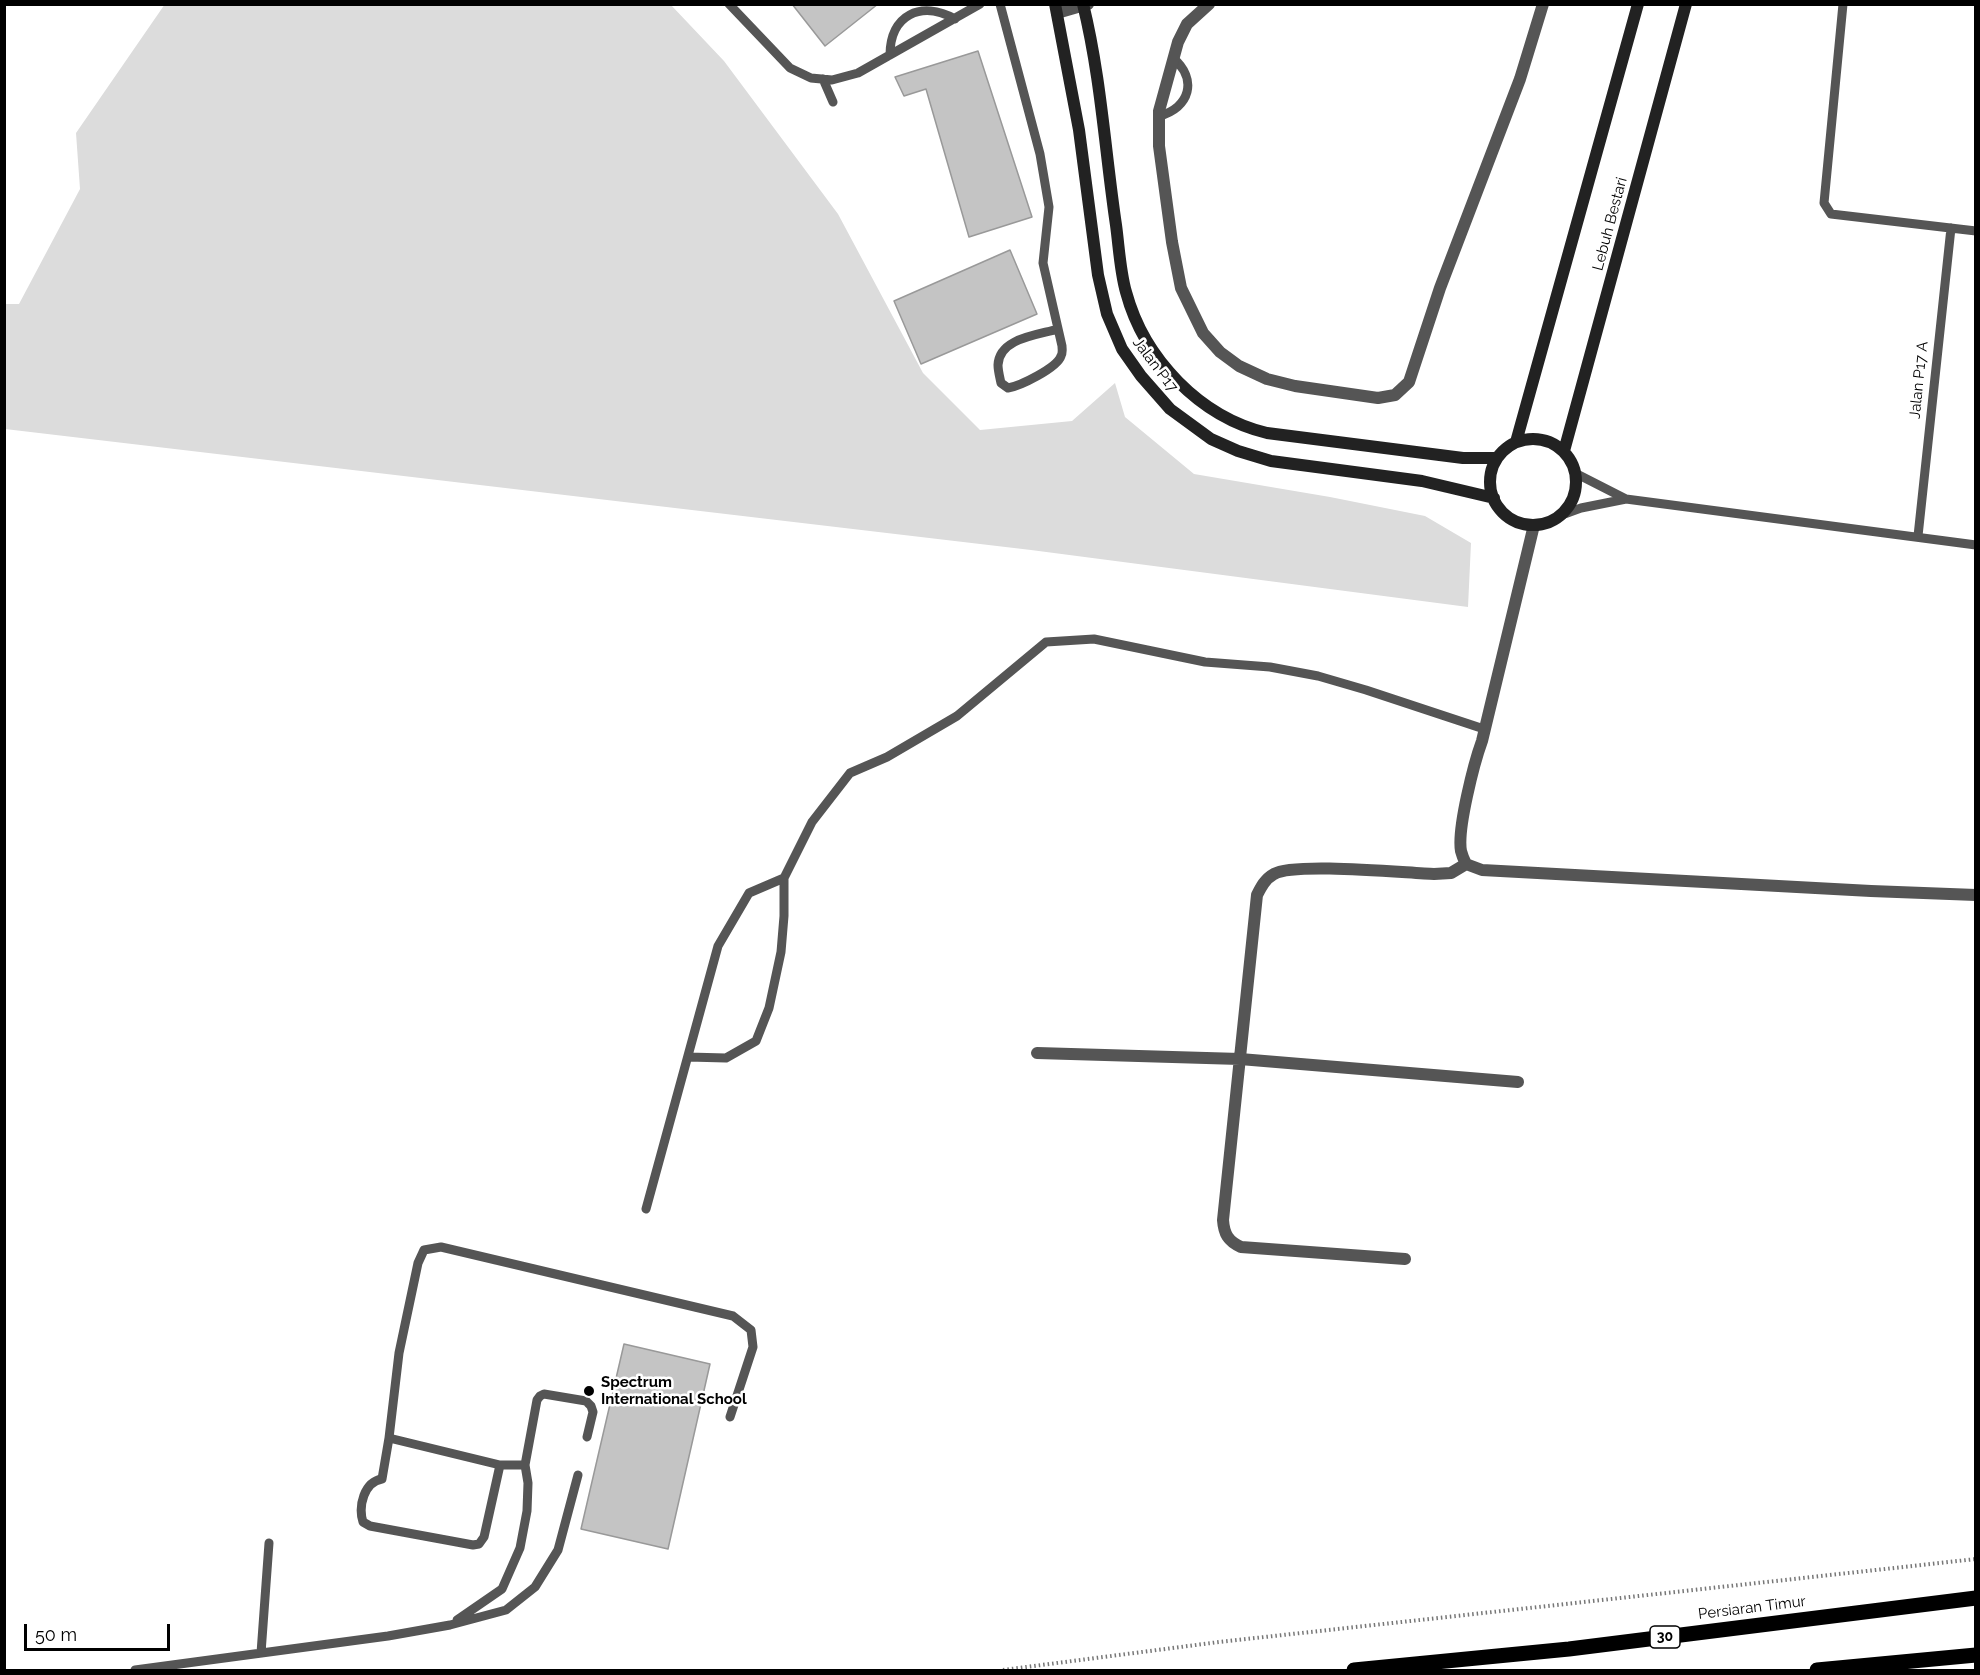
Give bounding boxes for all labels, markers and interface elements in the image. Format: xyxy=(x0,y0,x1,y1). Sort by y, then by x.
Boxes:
street label: Lebuh Bestari xyxy=(1589,175,1631,273)
street label: Jalan P17 xyxy=(1129,334,1181,396)
street label: Jalan P17 A xyxy=(1906,340,1932,420)
place label: Spectrum International School xyxy=(601,1373,747,1408)
marker: Spectrum International School xyxy=(582,1384,596,1398)
street label: Persiaran Timur xyxy=(1697,1592,1807,1624)
scale bar xyxy=(27,1612,172,1650)
text: 50 m xyxy=(35,1624,77,1645)
road number: 30 xyxy=(1650,1626,1680,1648)

